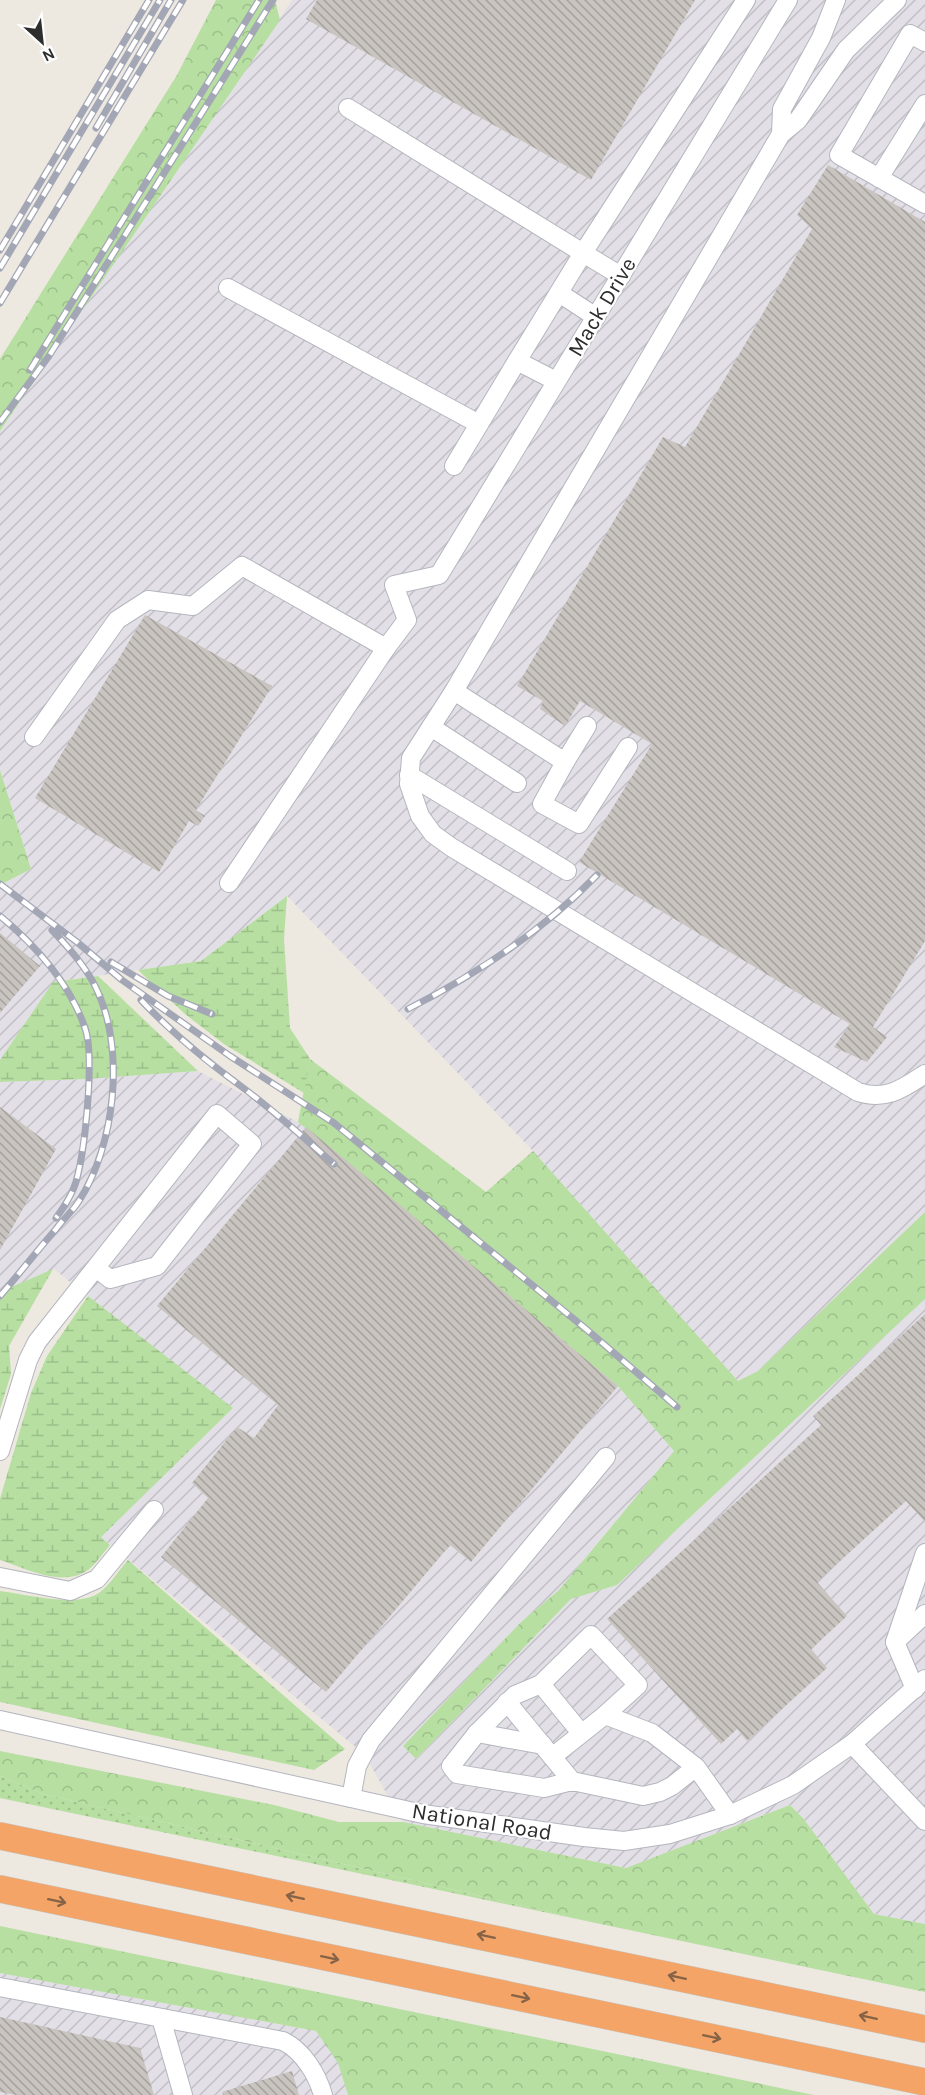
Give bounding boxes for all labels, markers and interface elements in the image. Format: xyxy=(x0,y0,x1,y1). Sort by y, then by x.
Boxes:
north arrow xyxy=(12,12,72,72)
text: N xyxy=(39,44,58,66)
street label: Mack Drive xyxy=(562,253,642,361)
street label: National Road xyxy=(410,1798,554,1846)
one-way arrow xyxy=(286,1891,305,1902)
one-way arrow xyxy=(47,1896,67,1907)
one-way arrow xyxy=(477,1930,496,1942)
one-way arrow xyxy=(320,1953,340,1964)
one-way arrow xyxy=(668,1971,687,1982)
one-way arrow xyxy=(512,1992,531,2004)
one-way arrow xyxy=(858,2011,878,2022)
one-way arrow xyxy=(702,2032,722,2043)

